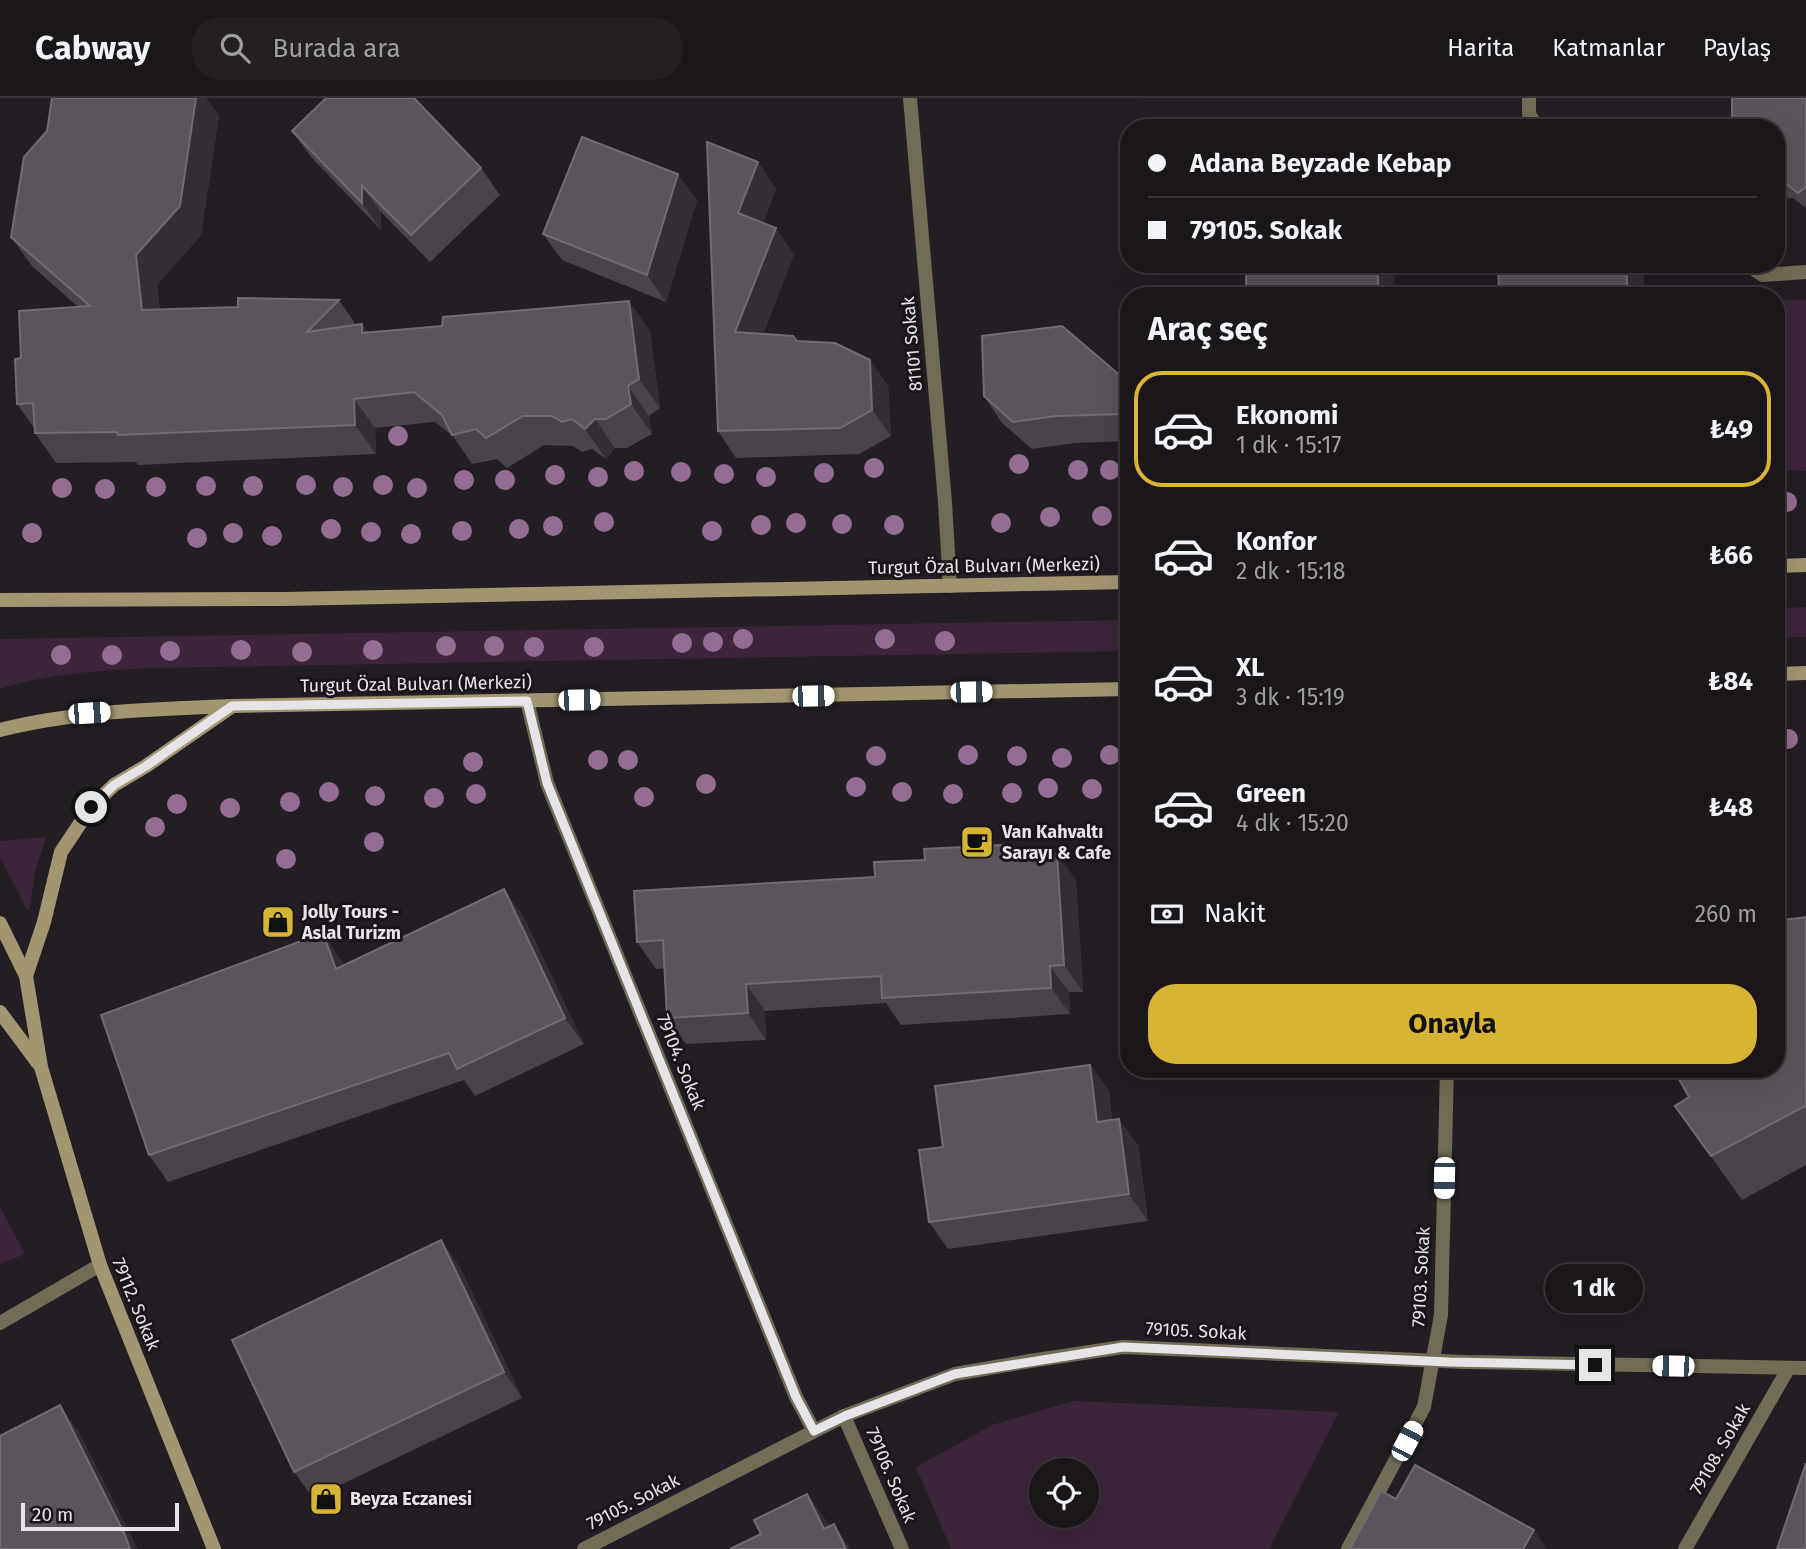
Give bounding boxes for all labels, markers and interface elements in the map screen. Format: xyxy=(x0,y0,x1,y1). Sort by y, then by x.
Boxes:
search box xyxy=(192,17,682,80)
text: Cabway xyxy=(35,28,150,68)
icon: search xyxy=(216,29,254,67)
text: Burada ara xyxy=(272,33,401,64)
text: Harita xyxy=(1447,34,1514,62)
text: Katmanlar xyxy=(1552,34,1665,62)
text: Paylaş xyxy=(1703,34,1771,62)
text: Adana Beyzade Kebap xyxy=(1190,148,1452,179)
text: 79105. Sokak xyxy=(1190,215,1342,246)
street label: 81101 Sokak xyxy=(897,295,927,392)
text: Araç seç xyxy=(1148,310,1268,348)
icon: car xyxy=(1152,398,1215,461)
text: Ekonomi xyxy=(1236,400,1338,431)
text: ₺49 xyxy=(1710,414,1753,445)
text: 1 dk · 15:17 xyxy=(1236,431,1342,459)
icon: car xyxy=(1152,524,1215,587)
text: Konfor xyxy=(1236,526,1317,557)
text: ₺66 xyxy=(1709,540,1753,571)
street label: Turgut Özal Bulvarı (Merkezi) xyxy=(868,553,1100,579)
text: 2 dk · 15:18 xyxy=(1236,557,1345,585)
icon: car xyxy=(1152,650,1215,713)
text: XL xyxy=(1236,652,1264,683)
text: ₺84 xyxy=(1708,666,1753,697)
street label: Turgut Özal Bulvarı (Merkezi) xyxy=(300,671,532,697)
car xyxy=(950,681,993,703)
text: 3 dk · 15:19 xyxy=(1236,683,1345,711)
car xyxy=(792,685,835,707)
car xyxy=(558,689,601,711)
car xyxy=(68,701,111,725)
icon: car xyxy=(1152,776,1215,839)
text: Green xyxy=(1236,778,1306,809)
route start xyxy=(75,791,107,823)
text: ₺48 xyxy=(1708,792,1753,823)
text: 4 dk · 15:20 xyxy=(1236,809,1349,837)
place label: Van Kahvaltı Sarayı & Cafe xyxy=(1001,821,1111,864)
cafe icon: Van Kahvaltı Sarayı & Cafe xyxy=(958,823,996,861)
icon: cash xyxy=(1148,895,1186,933)
text: Nakit xyxy=(1204,898,1266,929)
text: 260 m xyxy=(1695,900,1757,928)
place label: Jolly Tours - Aslal Turizm xyxy=(301,901,401,944)
shop icon: Jolly Tours - Aslal Turizm xyxy=(259,903,297,941)
button: Onayla xyxy=(1148,984,1757,1064)
street label: 79104. Sokak xyxy=(652,1011,711,1114)
car xyxy=(1434,1157,1455,1199)
street label: 79103. Sokak xyxy=(1407,1225,1435,1328)
street label: 79112. Sokak xyxy=(107,1254,165,1354)
callout: 1 dk xyxy=(1546,1264,1644,1312)
text: 1 dk xyxy=(1573,1274,1615,1302)
street label: 79105. Sokak xyxy=(1145,1317,1248,1345)
route end xyxy=(1579,1349,1611,1381)
car xyxy=(1652,1355,1695,1377)
street label: 79108. Sokak xyxy=(1685,1399,1755,1499)
car xyxy=(1388,1418,1427,1464)
street label: 79106. Sokak xyxy=(861,1424,921,1527)
map controls xyxy=(1029,1458,1099,1528)
button: locate xyxy=(1029,1458,1099,1528)
street label: 79105. Sokak xyxy=(583,1469,684,1535)
shop icon: Beyza Eczanesi xyxy=(307,1480,345,1518)
place label: Beyza Eczanesi xyxy=(350,1488,472,1510)
scale bar xyxy=(21,1500,178,1532)
text: 20 m xyxy=(32,1503,73,1526)

